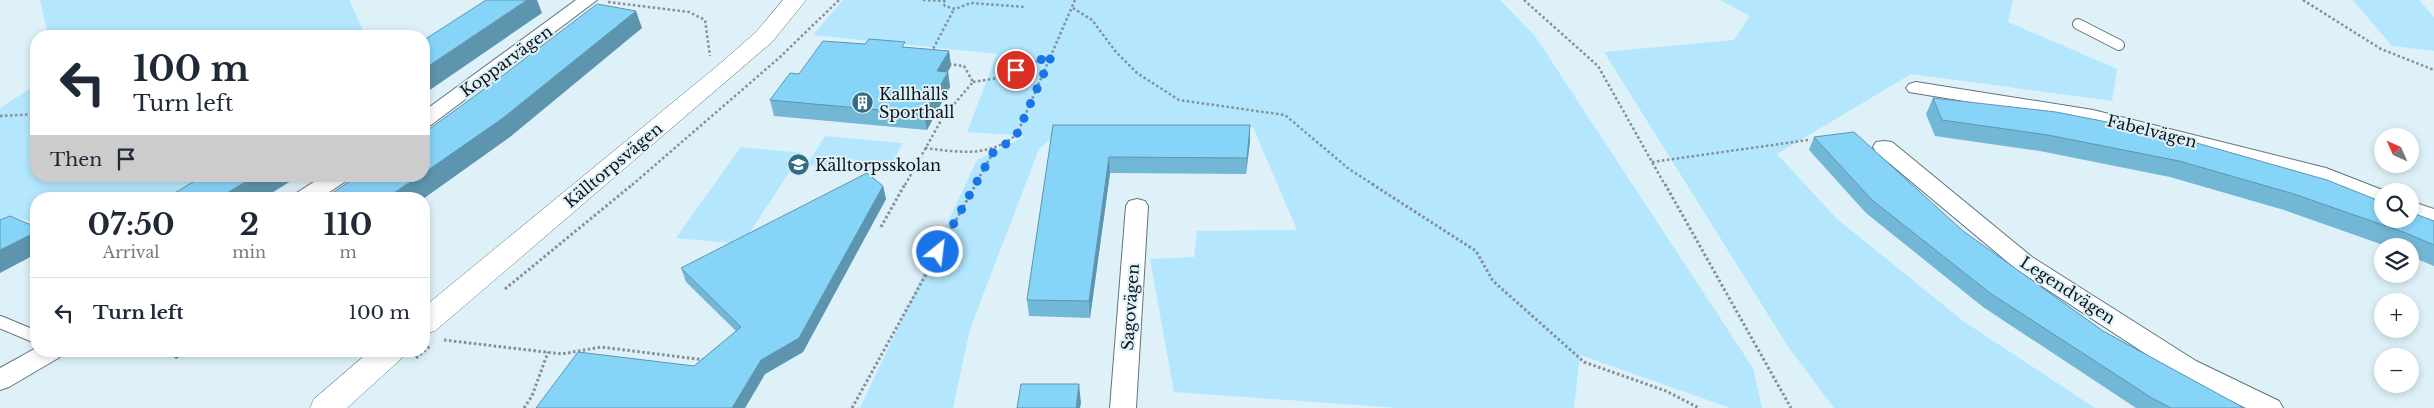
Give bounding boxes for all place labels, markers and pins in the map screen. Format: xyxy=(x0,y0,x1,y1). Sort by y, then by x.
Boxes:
pin xyxy=(995,49,1037,91)
place label: Kallhälls Sporthall xyxy=(879,84,955,122)
building icon: Kallhälls Sporthall xyxy=(851,91,875,115)
school or university icon: Källtorpsskolan xyxy=(787,153,811,177)
place label: Källtorpsskolan xyxy=(815,155,941,175)

